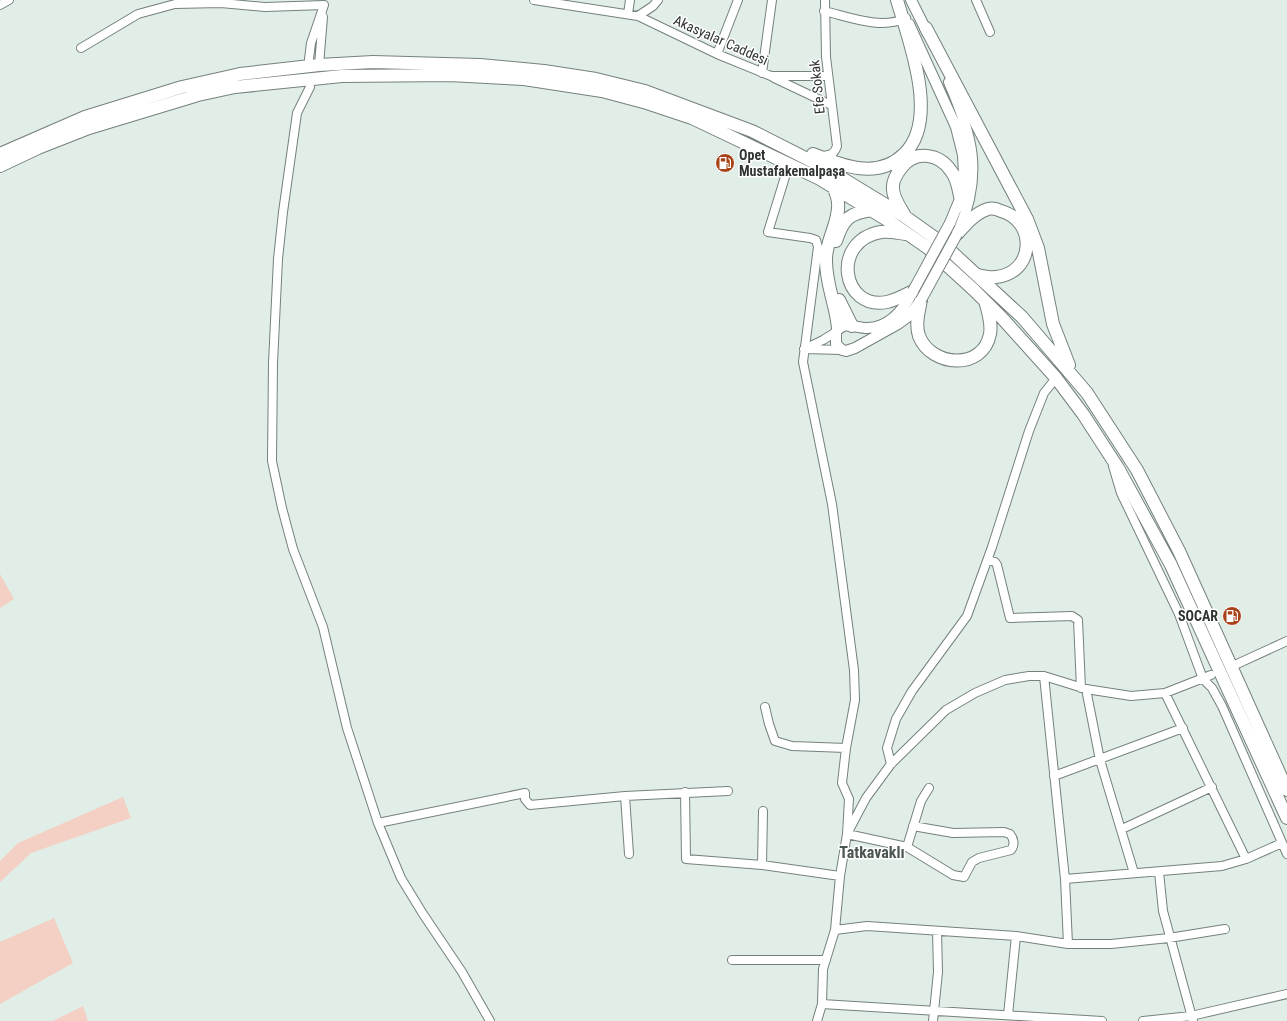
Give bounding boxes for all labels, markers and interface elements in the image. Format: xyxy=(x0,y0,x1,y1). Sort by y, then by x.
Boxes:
street label: Akasyalar Caddesi xyxy=(671,12,771,68)
street label: Efe Sokak xyxy=(806,58,828,115)
place label: Opet Mustafakemalpaşa xyxy=(739,147,846,179)
fuel station icon: Opet Mustafakemalpaşa xyxy=(714,152,736,174)
fuel station icon: SOCAR xyxy=(1221,605,1243,627)
place label: SOCAR xyxy=(1178,608,1218,624)
district label: Tatkavaklı xyxy=(839,843,905,862)

